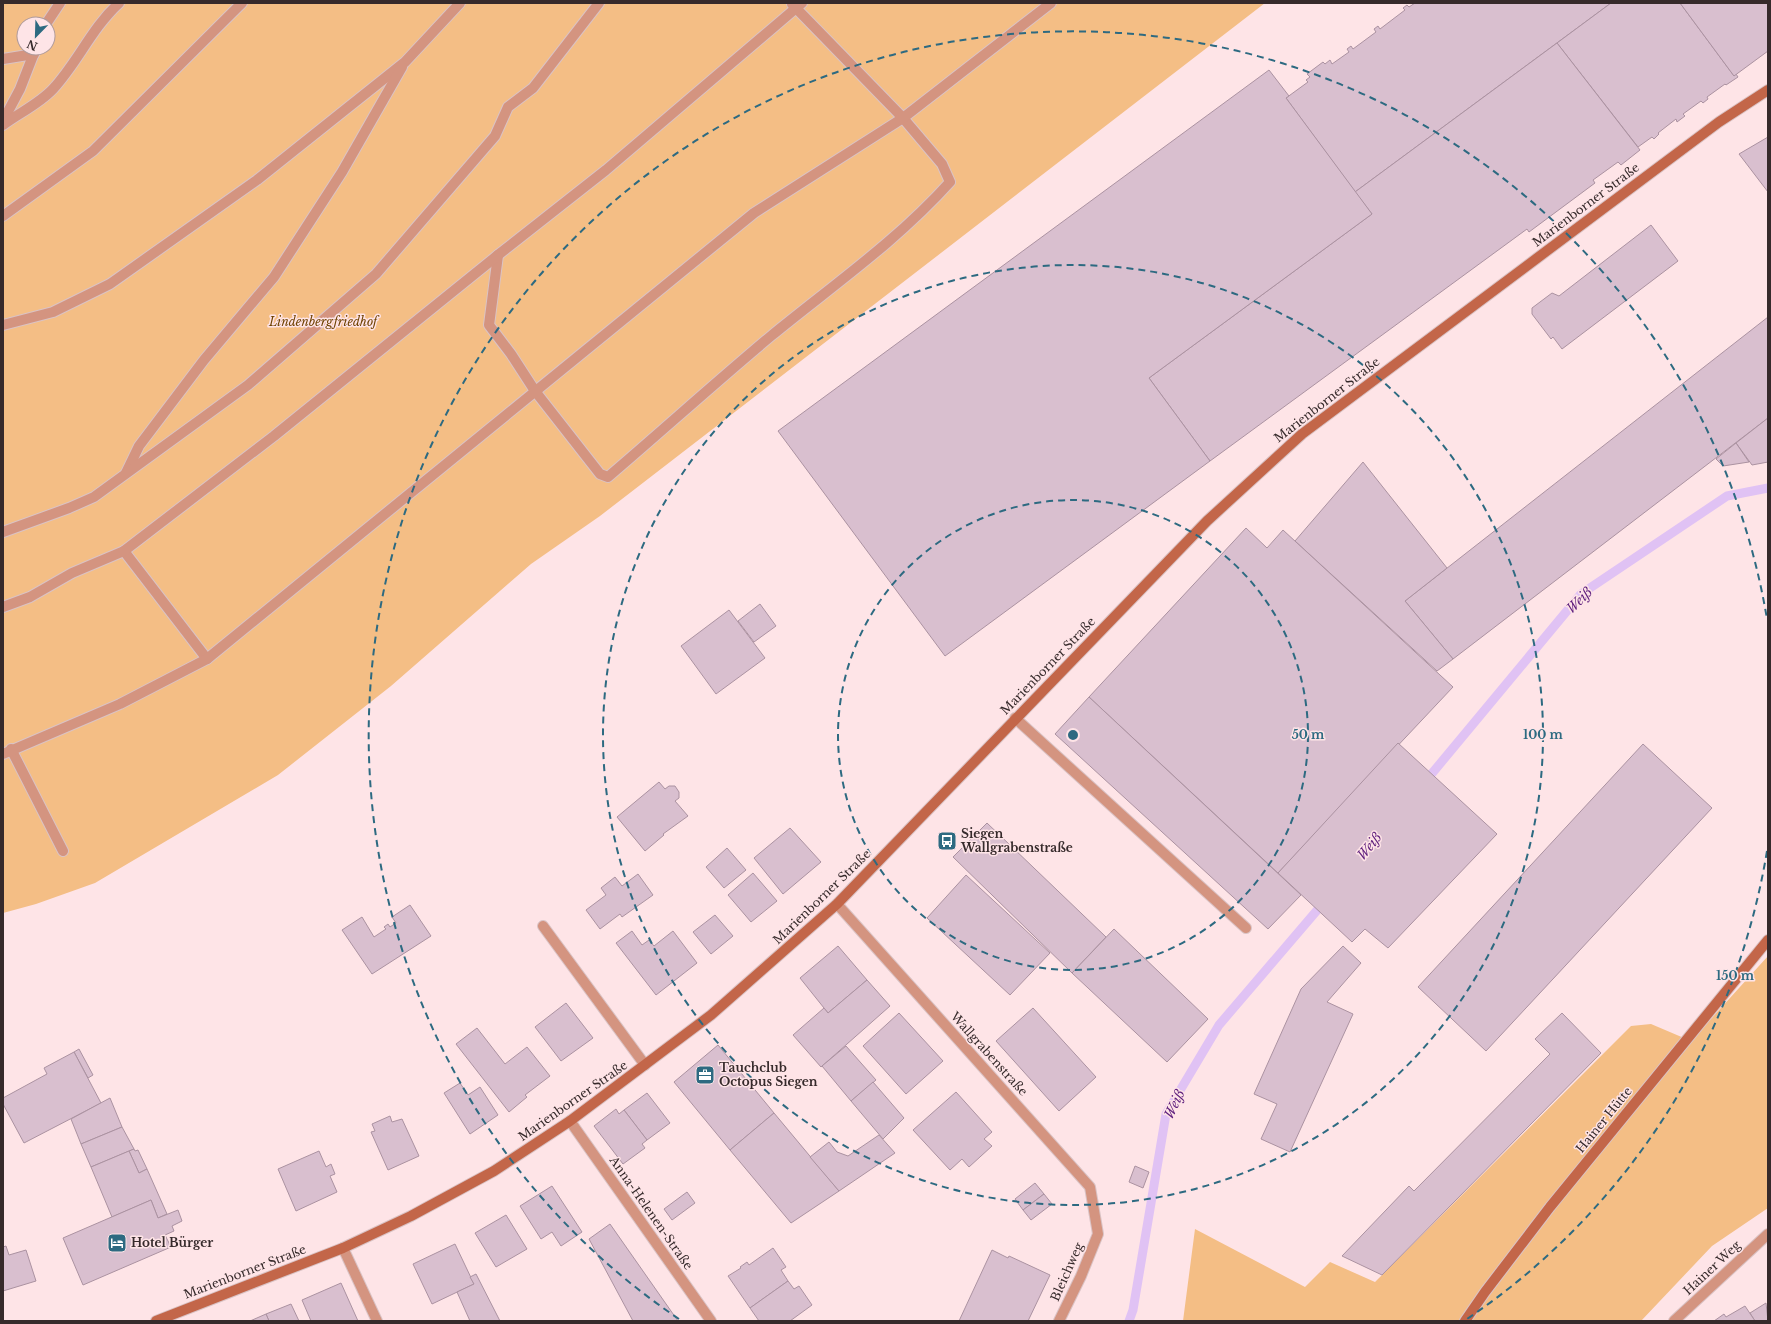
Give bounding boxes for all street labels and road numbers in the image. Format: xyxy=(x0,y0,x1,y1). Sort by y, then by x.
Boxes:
street label: Marienborner Straße xyxy=(1529,159,1642,250)
street label: Marienborner Straße xyxy=(1271,354,1383,445)
street label: Marienborner Straße xyxy=(997,614,1098,718)
street label: Marienborner Straße xyxy=(770,846,874,947)
street label: Wallgrabenstraße xyxy=(947,1008,1031,1099)
street label: Marienborner Straße xyxy=(515,1057,630,1144)
street label: Hainer Hütte xyxy=(1572,1084,1635,1156)
street label: Anna-Helenen-Straße xyxy=(606,1152,696,1272)
street label: Hainer Weg xyxy=(1680,1237,1744,1298)
street label: Bleichweg xyxy=(1047,1239,1086,1303)
street label: Marienborner Straße xyxy=(182,1241,308,1302)

